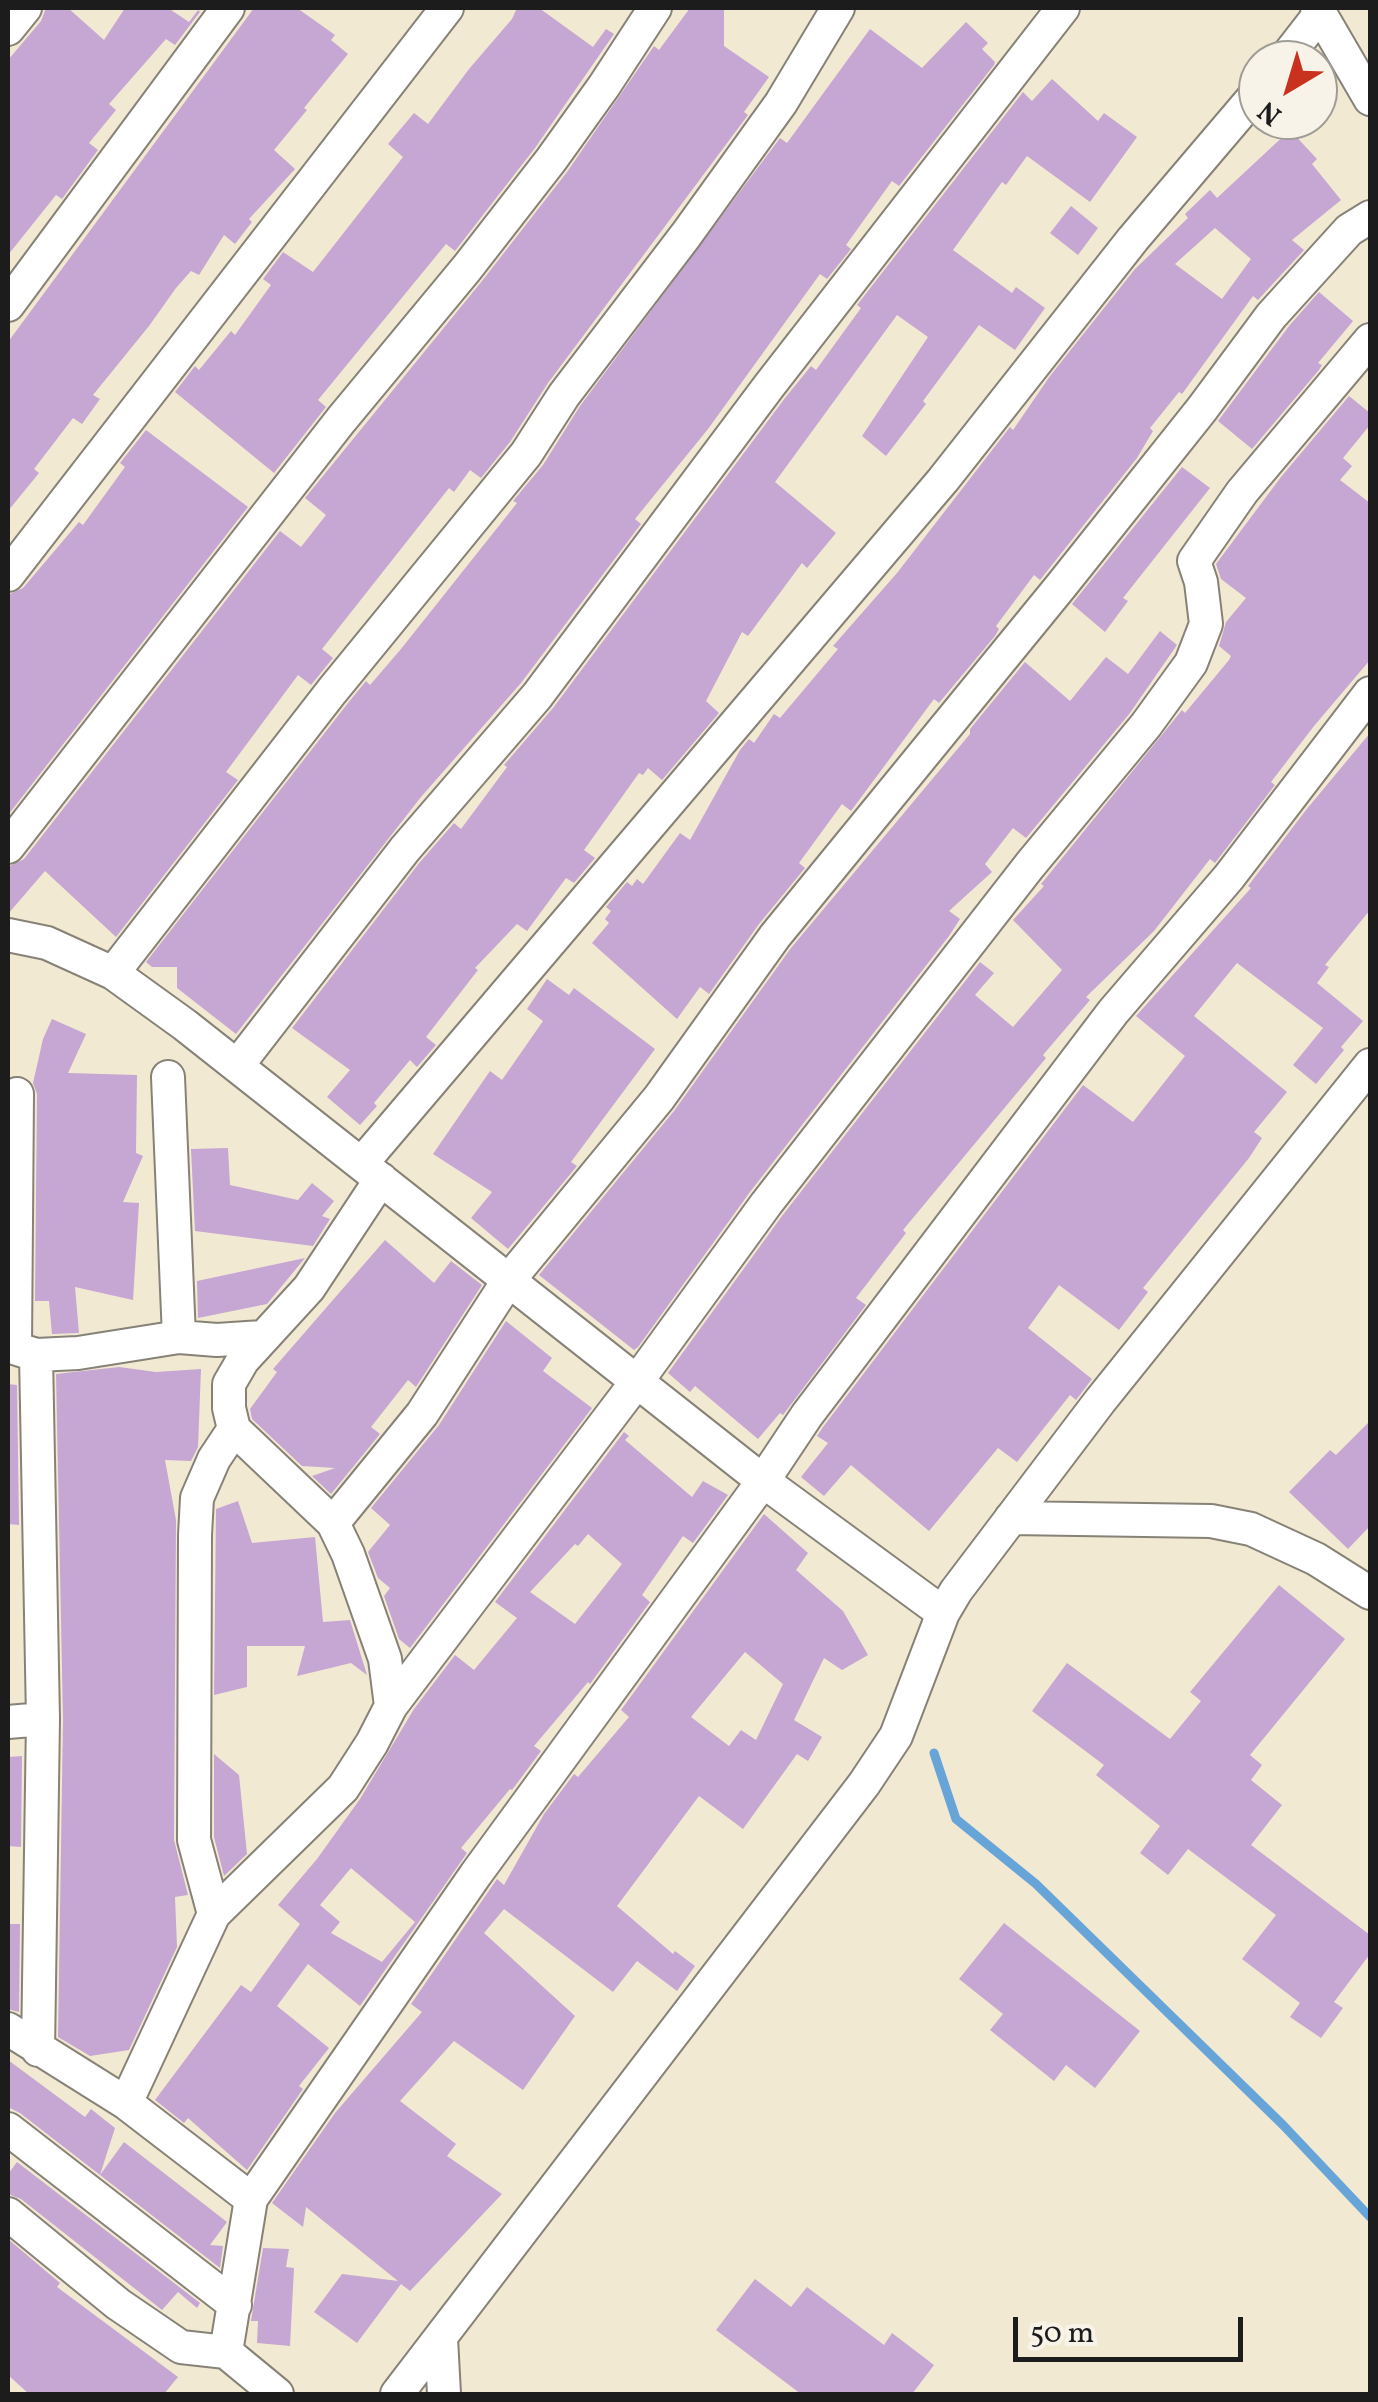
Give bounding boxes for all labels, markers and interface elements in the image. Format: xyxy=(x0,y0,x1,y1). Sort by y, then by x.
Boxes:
north arrow xyxy=(1238,40,1338,140)
text: N xyxy=(1250,91,1290,134)
scale bar xyxy=(1018,2297,1248,2359)
text: 50 m xyxy=(1030,2313,1094,2355)

